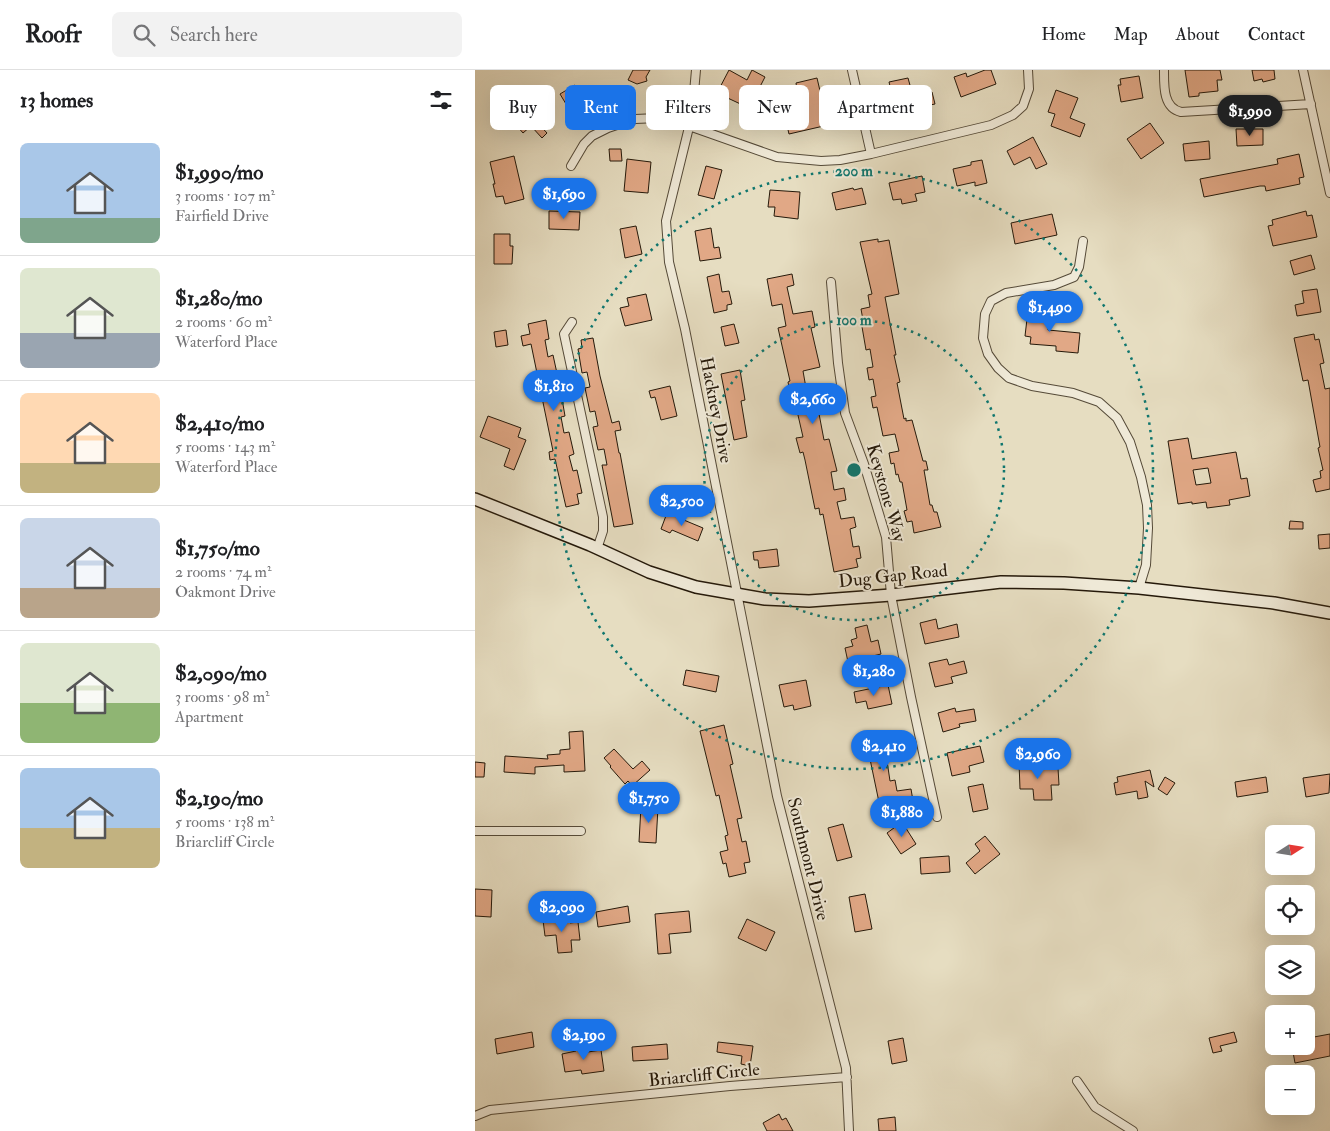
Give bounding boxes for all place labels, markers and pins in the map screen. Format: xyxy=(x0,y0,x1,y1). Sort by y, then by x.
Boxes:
pin: $1,990 xyxy=(1209,94,1291,137)
pin: $1,690 xyxy=(523,178,605,220)
pin: $1,490 xyxy=(1009,290,1091,333)
pin: $1,810 xyxy=(513,370,595,412)
pin: $2,660 xyxy=(772,382,854,425)
centre of rings xyxy=(845,461,863,479)
pin: $2,500 xyxy=(641,484,723,527)
pin: $1,280 xyxy=(833,654,915,697)
pin: $2,410 xyxy=(843,730,925,772)
pin: $2,960 xyxy=(997,738,1079,780)
pin: $1,750 xyxy=(608,782,690,824)
pin: $1,880 xyxy=(861,796,943,838)
pin: $2,090 xyxy=(521,890,603,933)
pin: $2,190 xyxy=(543,1018,625,1061)

